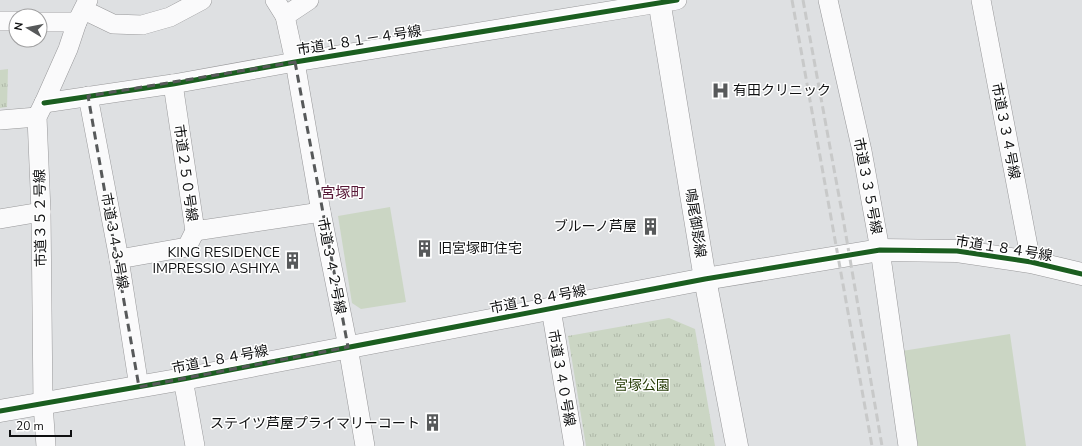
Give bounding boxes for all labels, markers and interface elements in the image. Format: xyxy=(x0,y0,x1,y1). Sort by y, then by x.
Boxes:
north arrow xyxy=(8,8,48,48)
text: N xyxy=(11,21,27,32)
street label: 市道１８１－４号線 xyxy=(295,21,423,60)
hospital icon: 有田クリニック xyxy=(710,80,730,100)
place label: 有田クリニック xyxy=(733,81,831,100)
street label: 市道３３４号線 xyxy=(987,81,1024,181)
street label: 市道２５０号線 xyxy=(169,123,202,223)
street label: 市道３３５号線 xyxy=(849,136,886,236)
street label: 市道３５２号線 xyxy=(30,169,51,267)
district label: 宮塚町 xyxy=(320,183,366,203)
street label: 鳴尾御影線 xyxy=(681,187,710,259)
street label: 市道３４３号線 xyxy=(97,191,132,291)
street label: 市道３４２号線 xyxy=(313,216,350,316)
building icon: ブルーノ芦屋 xyxy=(640,216,660,236)
place label: ブルーノ芦屋 xyxy=(554,217,637,236)
street label: 市道１８４号線 xyxy=(954,231,1054,266)
building icon: 旧宮塚町住宅 xyxy=(415,238,435,258)
place label: 旧宮塚町住宅 xyxy=(438,239,522,258)
place label: KING RESIDENCE IMPRESSIO ASHIYA xyxy=(152,243,280,278)
building icon: KING RESIDENCE IMPRESSIO ASHIYA xyxy=(283,250,303,270)
street label: 市道１８４号線 xyxy=(488,281,588,318)
street label: 市道３４０号線 xyxy=(544,328,579,428)
street label: 市道１８４号線 xyxy=(170,341,270,378)
park label: 宮塚公園 xyxy=(614,376,670,395)
scale bar xyxy=(10,412,71,438)
building icon: ステイツ芦屋プライマリーコート xyxy=(423,413,443,433)
place label: ステイツ芦屋プライマリーコート xyxy=(210,414,420,433)
text: 20 m xyxy=(16,418,44,434)

